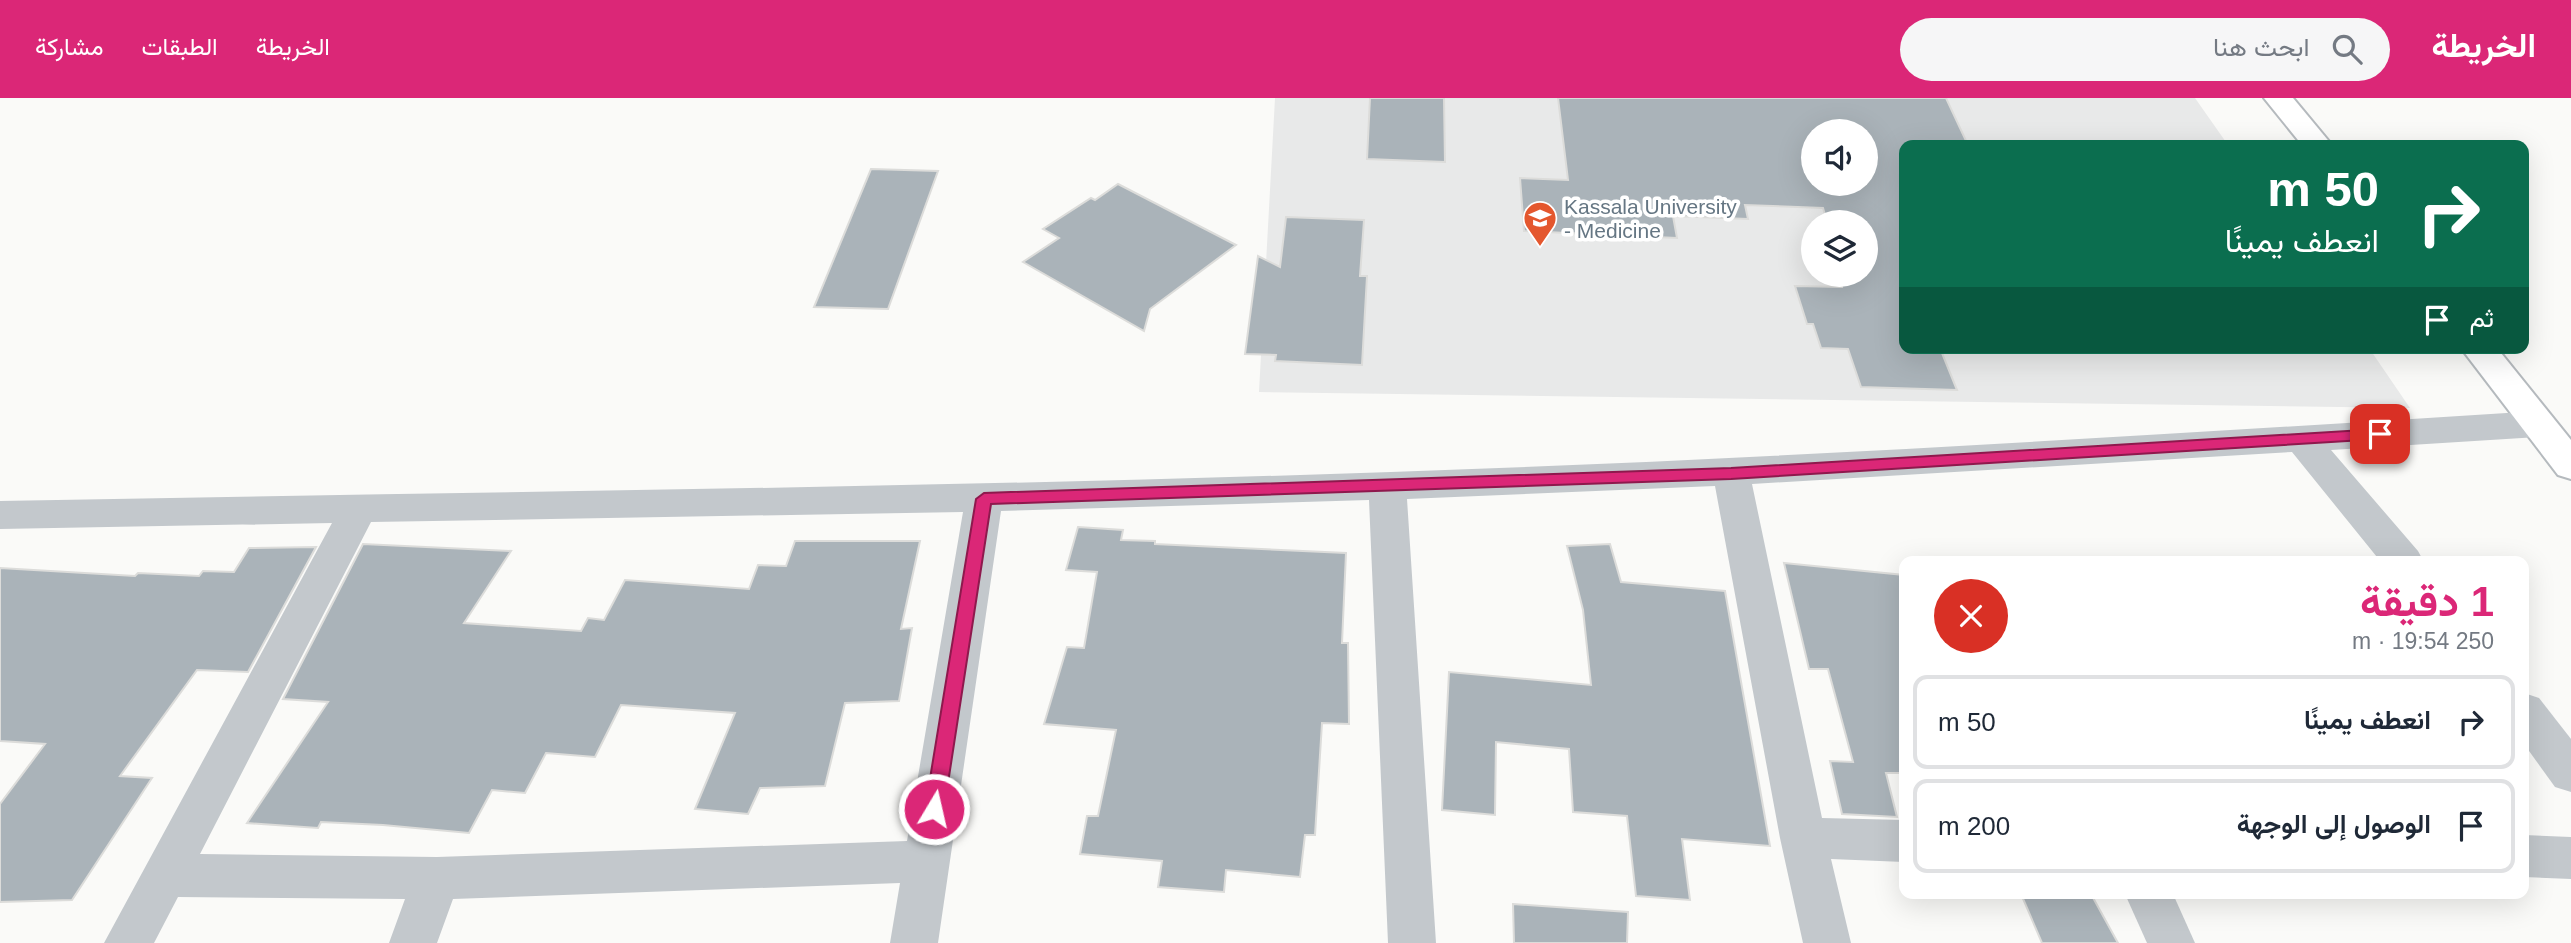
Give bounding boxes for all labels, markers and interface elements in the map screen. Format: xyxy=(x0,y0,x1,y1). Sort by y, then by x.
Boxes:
search box xyxy=(1900,18,2390,81)
text: الخريطة xyxy=(2432,27,2536,64)
icon: search xyxy=(2328,30,2366,68)
text: ابحث هنا xyxy=(2213,32,2310,62)
text: مشاركة xyxy=(35,33,103,60)
text: الطبقات xyxy=(141,33,218,60)
text: الخريطة xyxy=(256,33,330,60)
map controls xyxy=(1801,119,1878,287)
button: sound xyxy=(1801,119,1878,196)
text: 50 m xyxy=(2267,162,2379,216)
icon: right xyxy=(2403,168,2494,259)
place label: Kassala University - Medicine xyxy=(1564,195,1737,242)
school or university icon: Kassala University - Medicine xyxy=(1521,199,1559,248)
button: layers xyxy=(1801,210,1878,287)
text: انعطف يمينًا xyxy=(2225,223,2379,259)
icon: arrive xyxy=(2418,301,2456,339)
text: ثم xyxy=(2470,303,2494,333)
pin xyxy=(2350,404,2410,464)
icon: arrive xyxy=(2361,415,2399,453)
text: 1 دقيقة xyxy=(2360,578,2494,625)
button: close xyxy=(1934,579,2008,653)
text: 250 m · 19:54 xyxy=(2352,628,2494,654)
icon: right xyxy=(2452,703,2490,741)
text: انعطف يمينًا xyxy=(2304,705,2431,735)
text: 50 m xyxy=(1938,707,1996,737)
position arrow xyxy=(897,772,971,846)
icon: arrive xyxy=(2452,807,2490,845)
text: الوصول إلى الوجهة xyxy=(2237,809,2431,839)
text: 200 m xyxy=(1938,811,2010,841)

